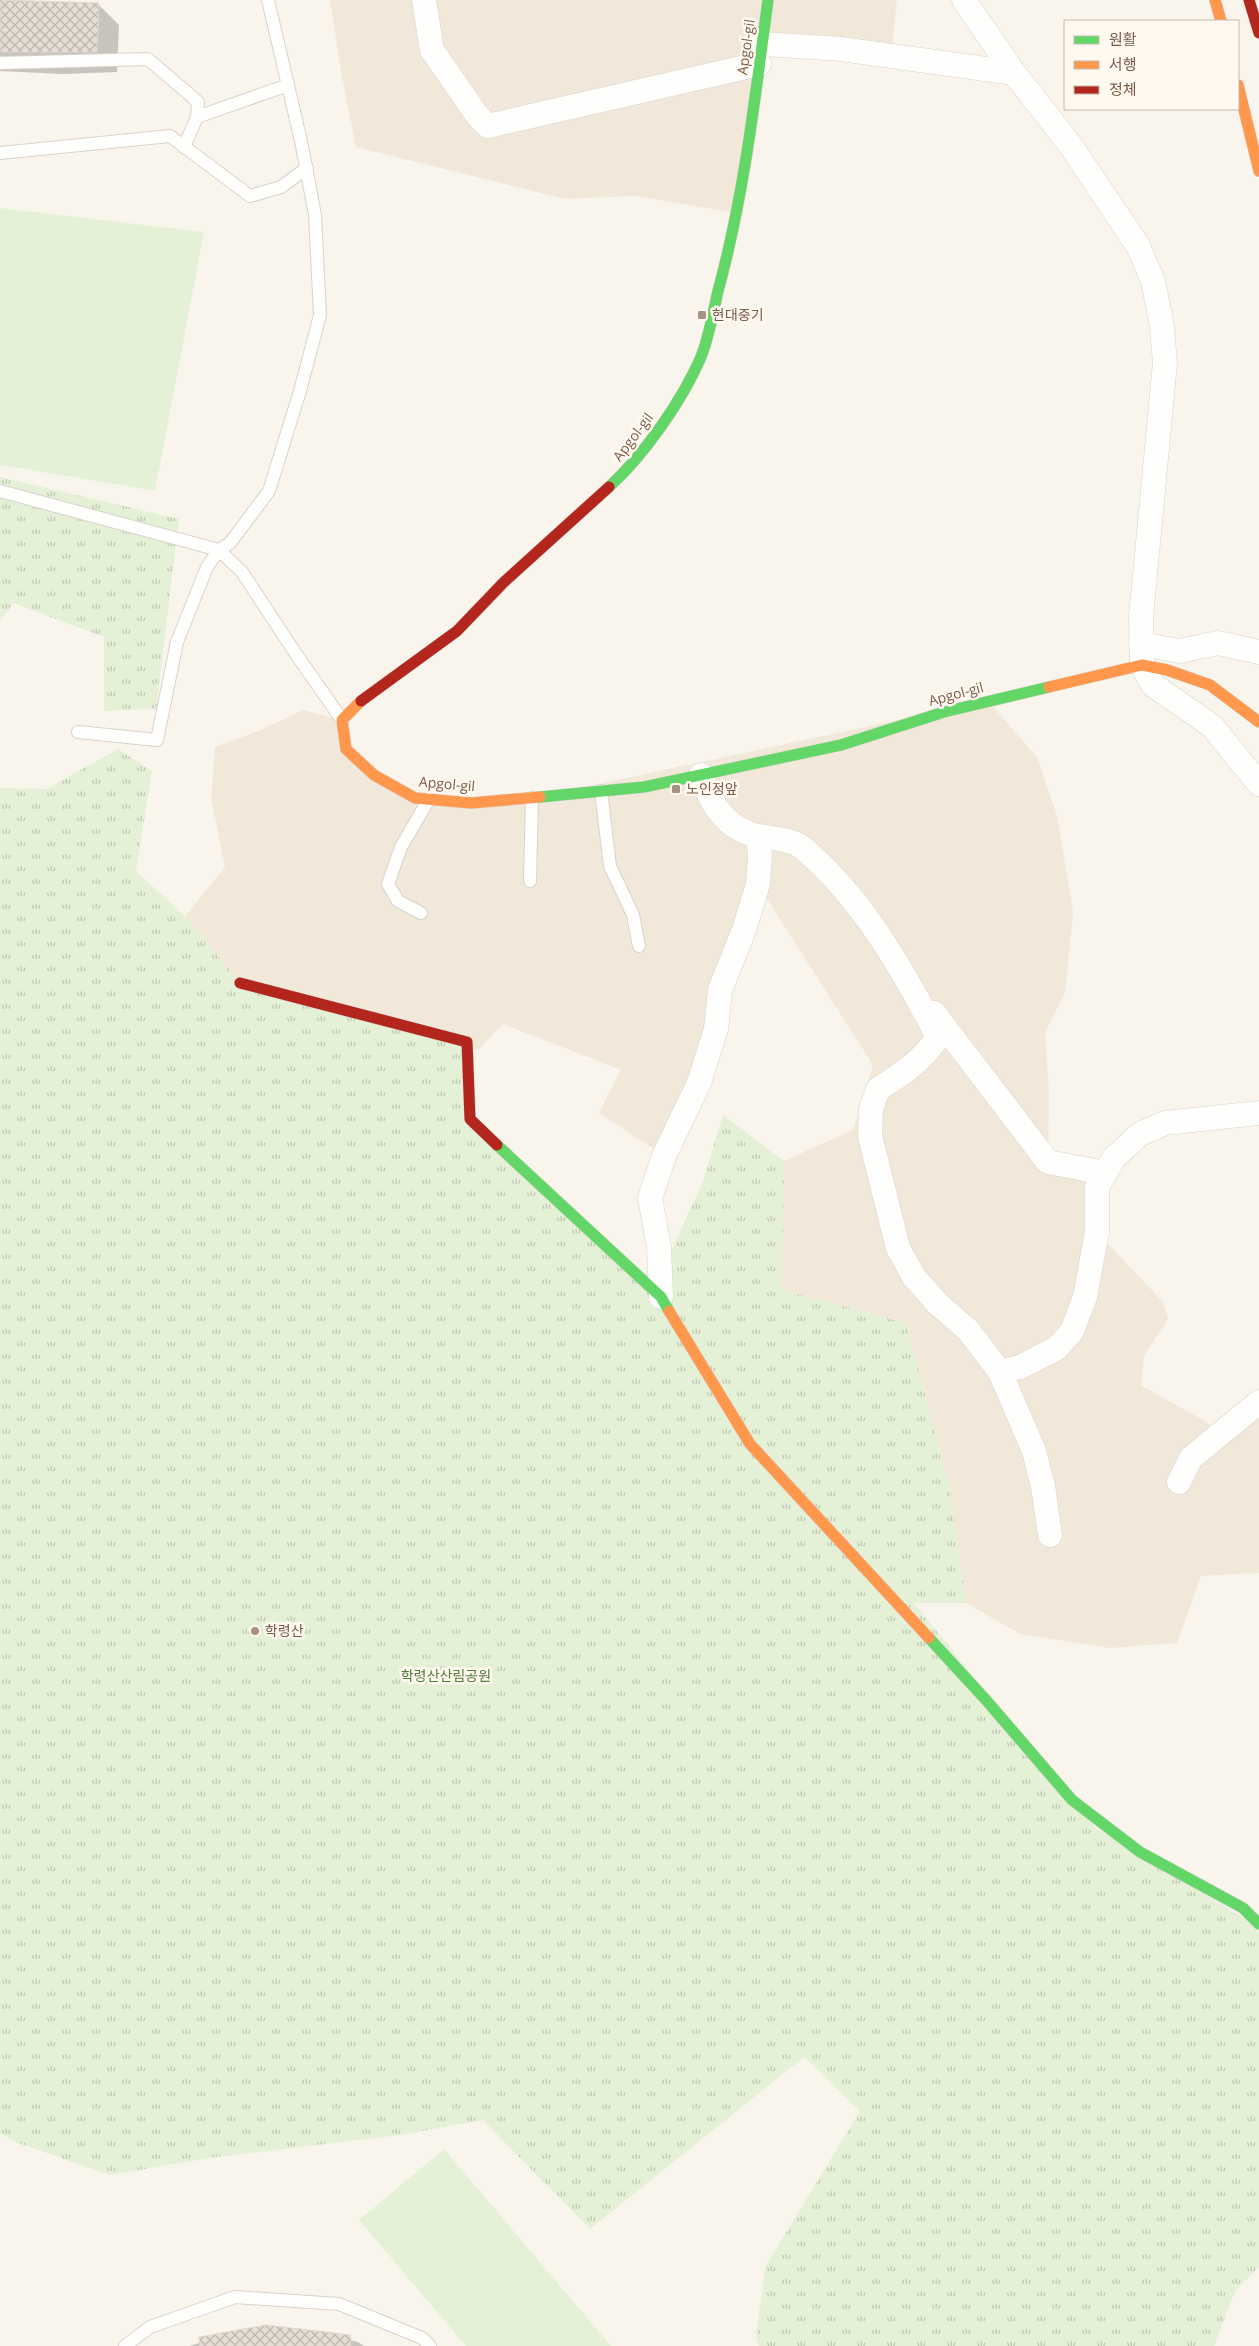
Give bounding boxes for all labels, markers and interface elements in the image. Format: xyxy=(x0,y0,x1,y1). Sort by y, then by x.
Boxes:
street label: Apgol-gil xyxy=(732,18,759,76)
legend xyxy=(1064,20,1239,110)
text: 원활 xyxy=(1109,29,1137,49)
text: 서행 xyxy=(1109,54,1137,74)
text: 정체 xyxy=(1109,79,1137,99)
place label: 현대중기 xyxy=(712,305,764,324)
marker: 현대중기 xyxy=(696,309,708,321)
street label: Apgol-gil xyxy=(608,409,657,465)
street label: Apgol-gil xyxy=(926,677,985,710)
street label: Apgol-gil xyxy=(418,772,476,795)
place label: 노인정앞 xyxy=(686,779,738,798)
marker: 노인정앞 xyxy=(670,783,682,795)
place label: 학령산 xyxy=(265,1621,304,1640)
marker: 학령산 xyxy=(249,1625,261,1637)
park label: 학령산산림공원 xyxy=(401,1666,491,1685)

